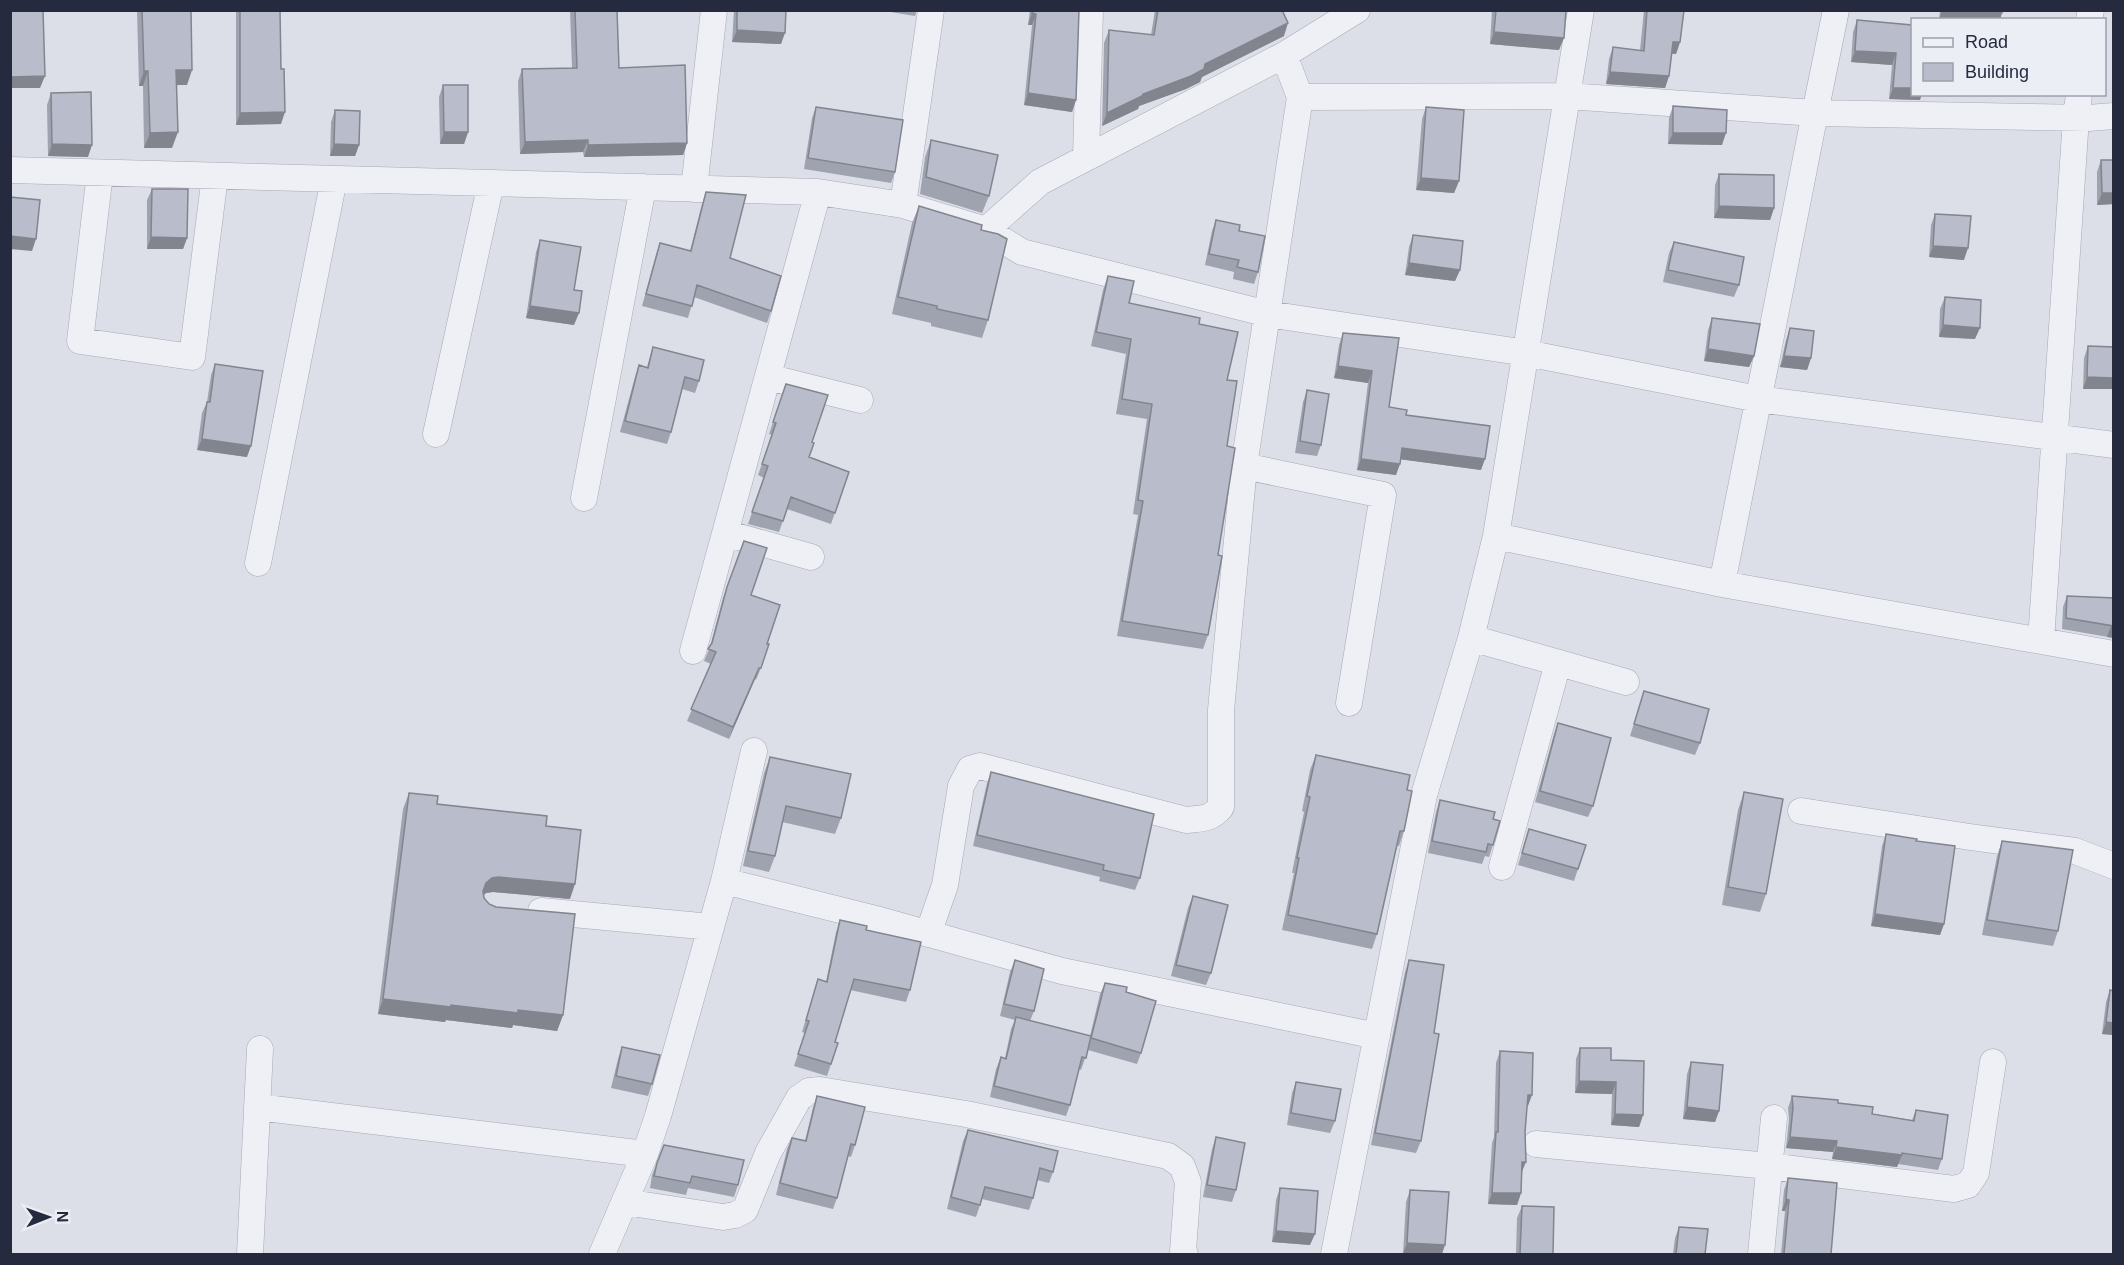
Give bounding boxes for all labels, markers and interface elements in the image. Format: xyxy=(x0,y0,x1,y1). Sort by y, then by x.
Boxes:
legend xyxy=(1911,18,2106,96)
text: Road xyxy=(1965,32,2008,52)
text: Building xyxy=(1965,62,2029,82)
north arrow xyxy=(18,1187,78,1247)
text: N xyxy=(54,1211,71,1223)

